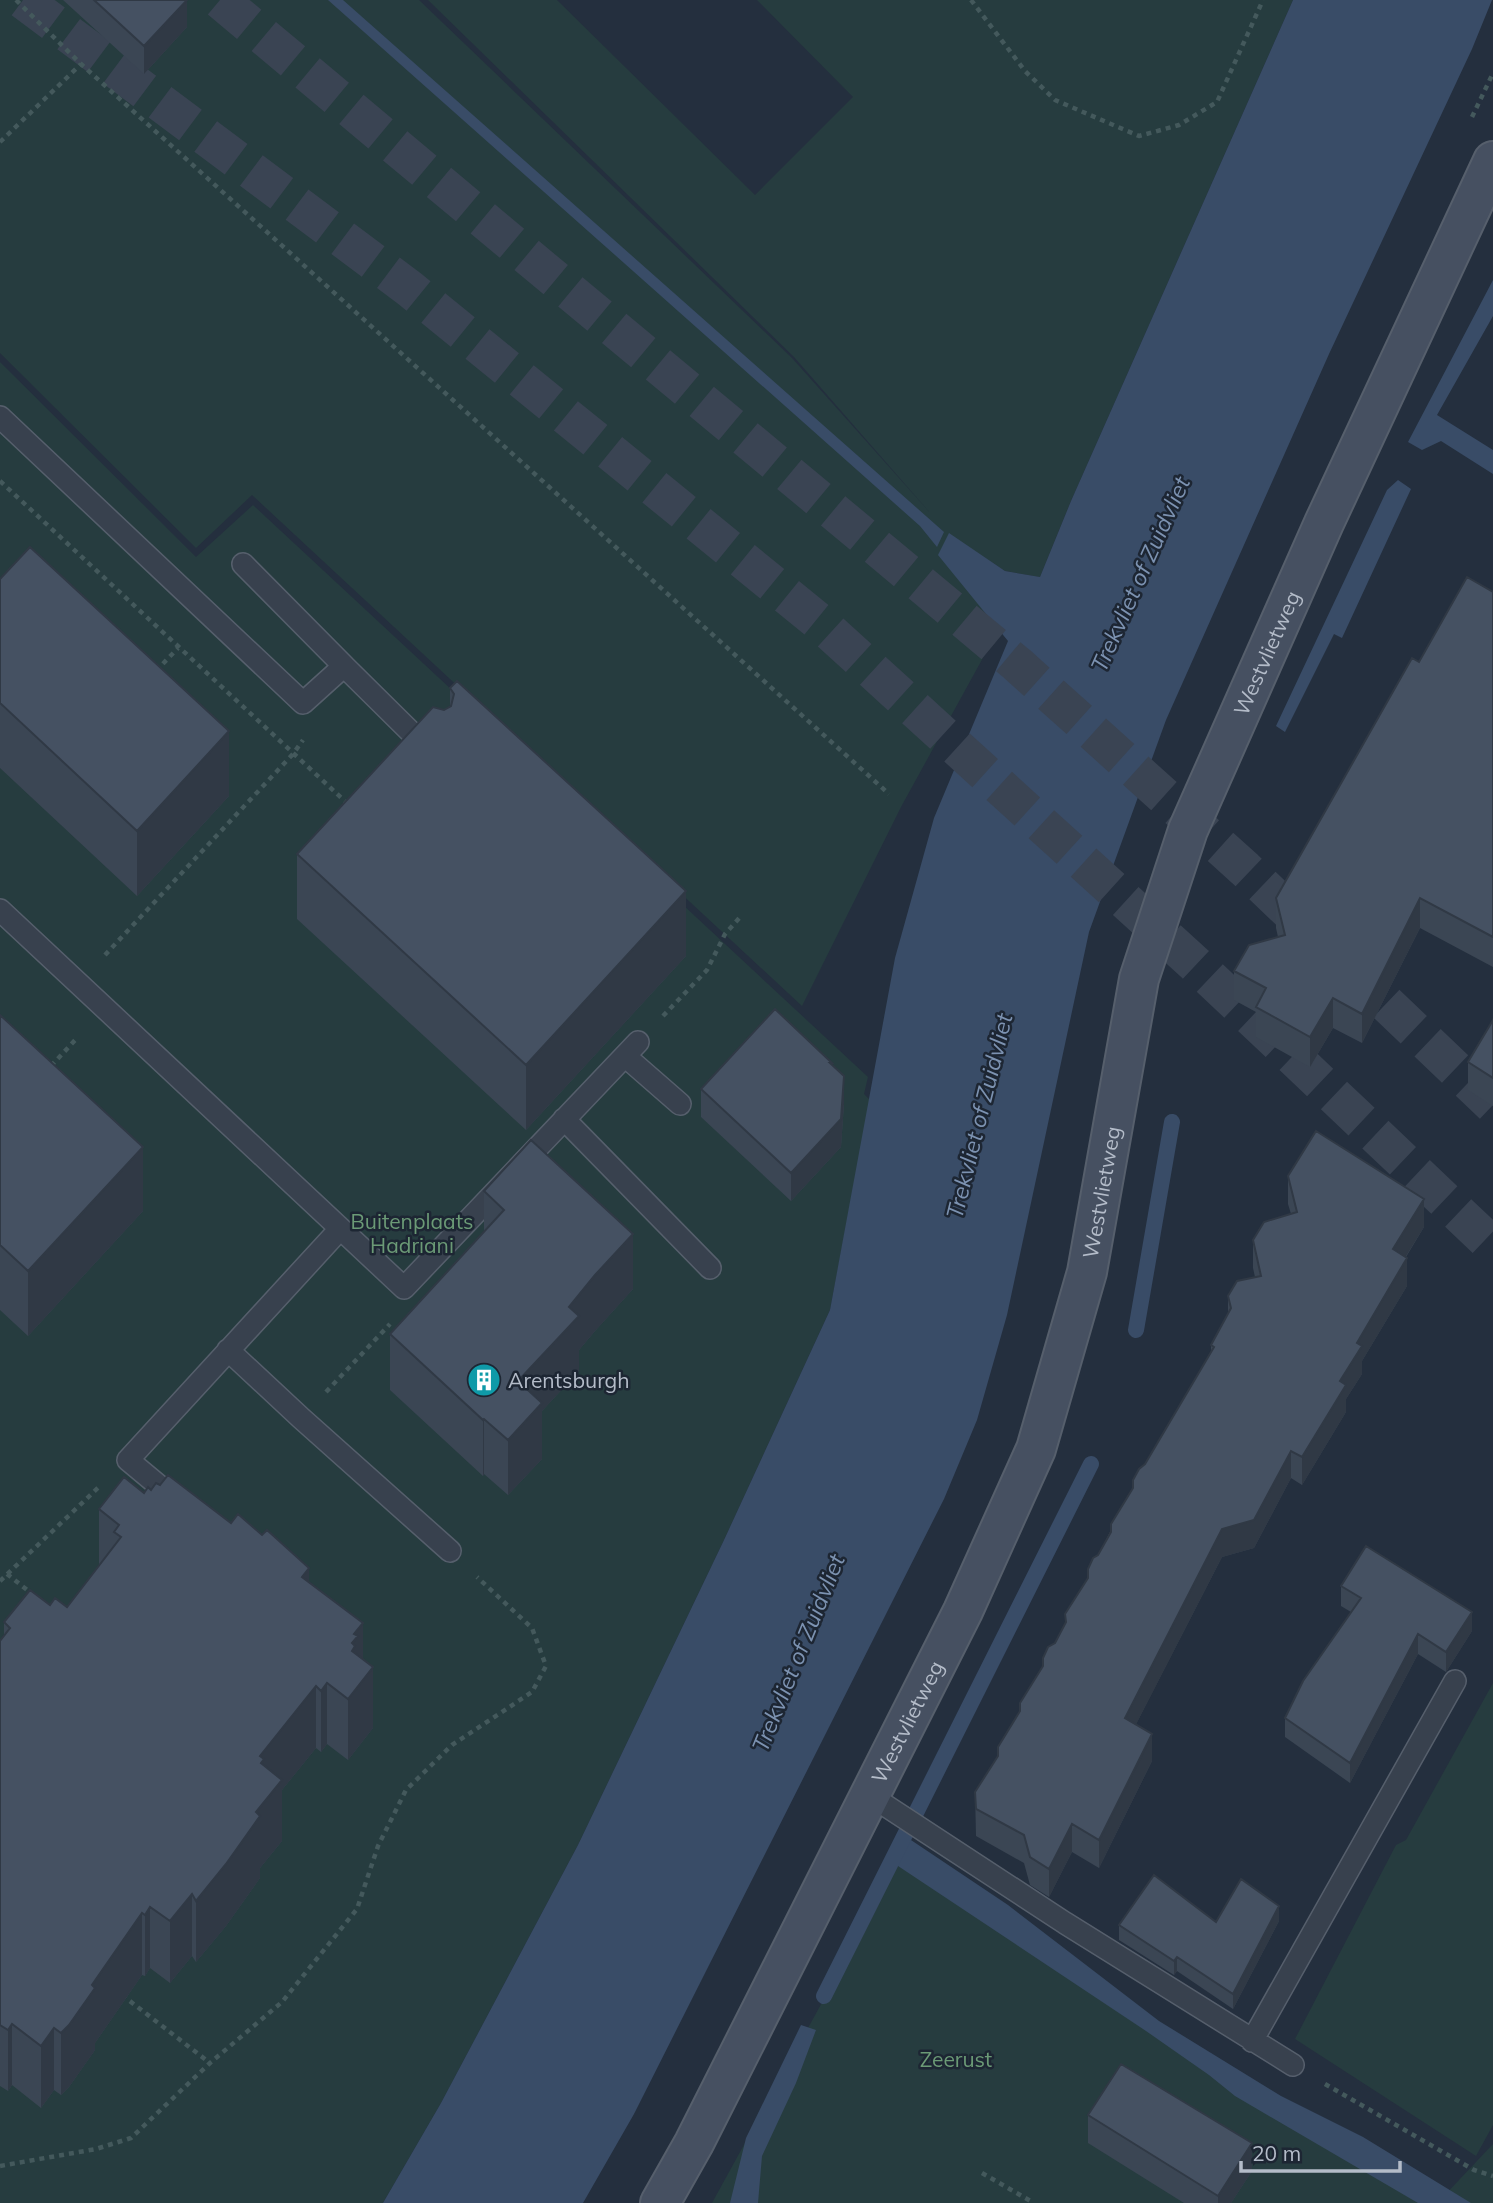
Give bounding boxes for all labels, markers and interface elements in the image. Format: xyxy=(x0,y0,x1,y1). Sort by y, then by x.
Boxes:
water label: Trekvliet of Zuidvliet xyxy=(1084,471,1196,676)
street label: Westvlietweg xyxy=(1227,587,1305,719)
water label: Trekvliet of Zuidvliet xyxy=(939,1009,1019,1222)
street label: Westvlietweg xyxy=(1077,1124,1126,1260)
park label: Buitenplaats Hadriani xyxy=(351,1208,473,1258)
building icon: Arentsburgh xyxy=(465,1361,503,1399)
place label: Arentsburgh xyxy=(508,1367,630,1393)
water label: Trekvliet of Zuidvliet xyxy=(745,1549,851,1756)
street label: Westvlietweg xyxy=(865,1656,949,1787)
park label: Zeerust xyxy=(920,2046,992,2072)
scale bar xyxy=(1241,2130,1400,2174)
text: 20 m xyxy=(1252,2140,1301,2166)

